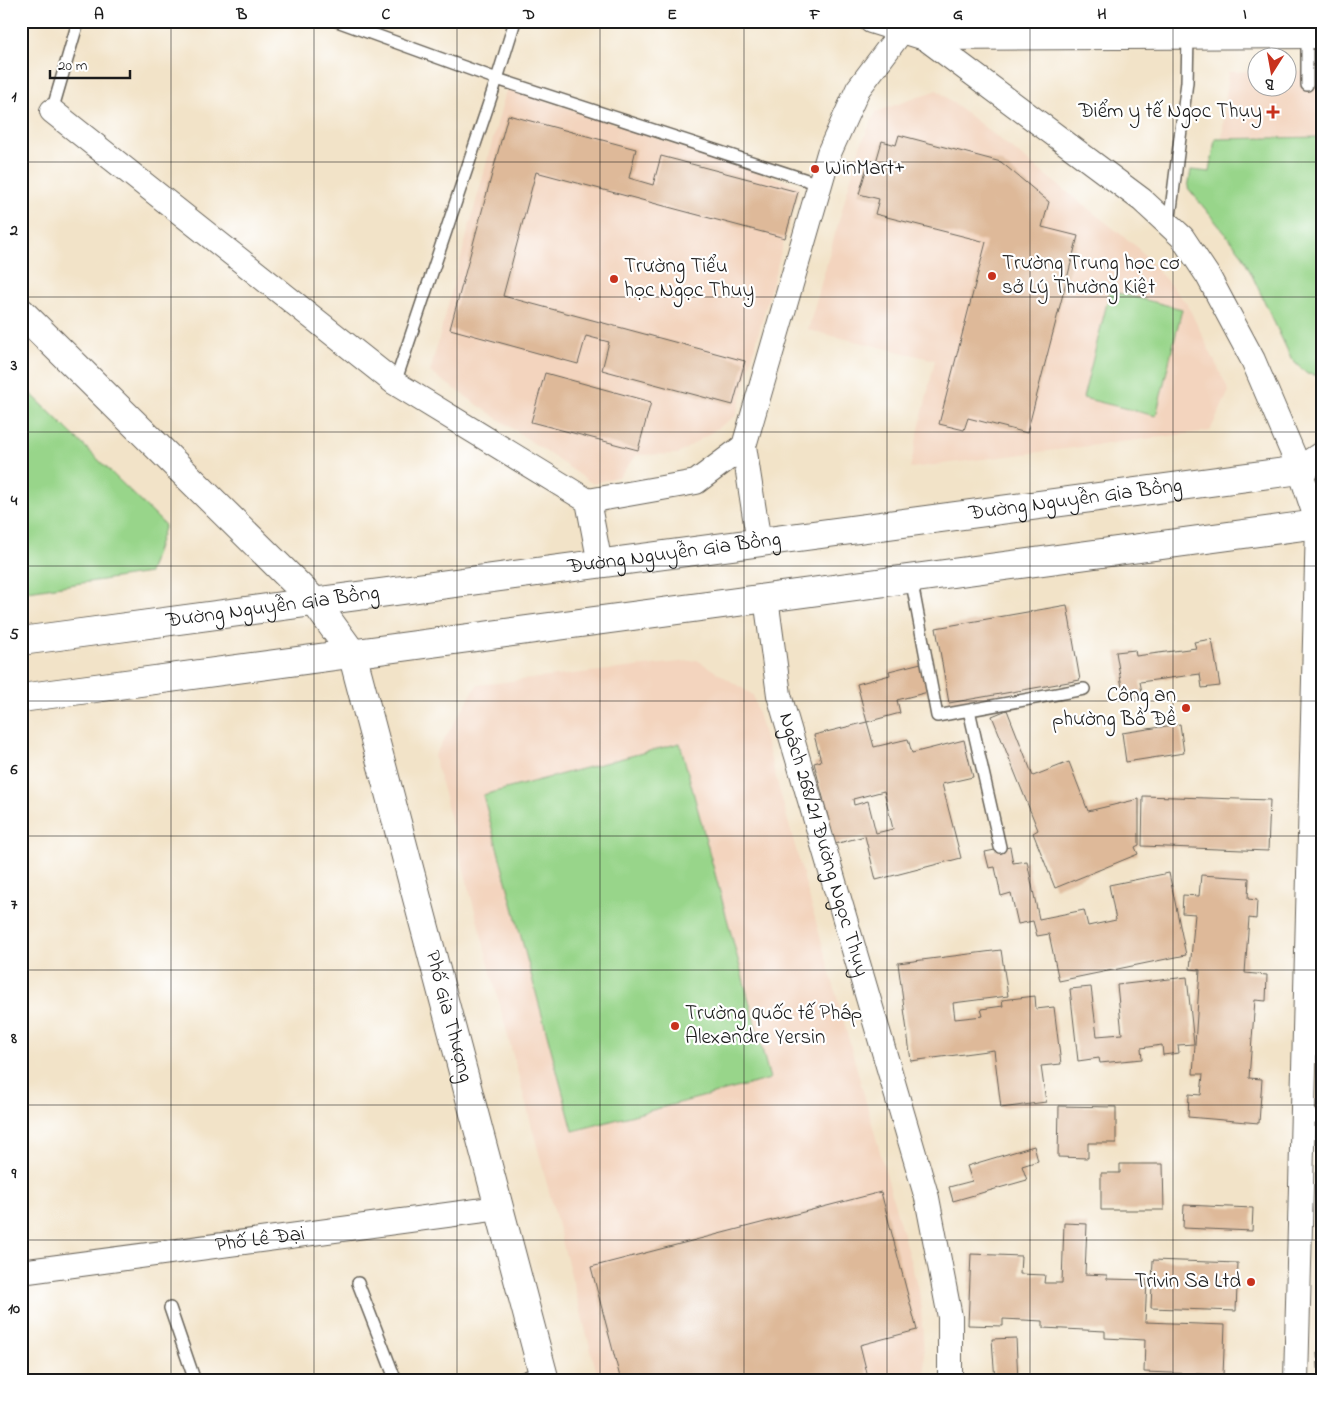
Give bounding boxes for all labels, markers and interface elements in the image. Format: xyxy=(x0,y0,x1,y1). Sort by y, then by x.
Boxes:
text: A xyxy=(94,3,104,27)
text: B xyxy=(236,3,248,27)
text: C xyxy=(382,3,391,27)
text: D xyxy=(522,3,535,27)
text: E xyxy=(667,3,677,27)
text: F xyxy=(809,3,821,27)
text: G xyxy=(953,3,963,27)
text: H xyxy=(1097,3,1107,27)
text: I xyxy=(1243,3,1247,27)
scale bar xyxy=(50,48,130,80)
north arrow xyxy=(1246,48,1296,98)
text: 20 m xyxy=(58,55,88,77)
text: B xyxy=(1263,72,1277,95)
text: 1 xyxy=(11,85,17,109)
place label: Điểm y tế Ngọc Thụy xyxy=(1077,97,1262,129)
marker: Điểm y tế Ngọc Thụy xyxy=(1266,105,1280,119)
place label: WinMart+ xyxy=(825,154,905,184)
marker: WinMart+ xyxy=(809,163,821,175)
text: 2 xyxy=(9,219,18,243)
place label: Trường Trung học cơ sở Lý Thường Kiệt xyxy=(1002,249,1180,305)
place label: Trường Tiểu học Ngọc Thuỵ xyxy=(624,252,754,308)
marker: Trường Trung học cơ sở Lý Thường Kiệt xyxy=(986,270,998,282)
marker: Trường Tiểu học Ngọc Thuỵ xyxy=(608,273,620,285)
text: 3 xyxy=(10,354,18,378)
street label: Đường Nguyễn Gia Bồng xyxy=(966,471,1184,529)
text: 4 xyxy=(10,489,18,513)
street label: Đường Nguyễn Gia Bồng xyxy=(565,525,783,583)
street label: Đường Nguyễn Gia Bồng xyxy=(163,578,381,637)
text: 5 xyxy=(9,623,19,647)
place label: Công an phường Bồ Đề xyxy=(1052,681,1177,737)
marker: Công an phường Bồ Đề xyxy=(1180,702,1192,714)
street label: Ngách 268/21 Đường Ngọc Thụy xyxy=(770,709,876,981)
text: 6 xyxy=(9,758,18,782)
text: 7 xyxy=(11,893,18,917)
street label: Phố Gia Thượng xyxy=(417,947,480,1086)
place label: Trường quốc tế Pháp Alexandre Yersin xyxy=(685,999,862,1053)
marker: Trường quốc tế Pháp Alexandre Yersin xyxy=(669,1020,681,1032)
text: 8 xyxy=(10,1027,17,1051)
text: 9 xyxy=(11,1162,17,1186)
street label: Phố Lê Đại xyxy=(213,1219,306,1261)
place label: Trivin Sa Ltd xyxy=(1134,1267,1241,1297)
marker: Trivin Sa Ltd xyxy=(1245,1276,1257,1288)
text: 10 xyxy=(8,1297,20,1321)

